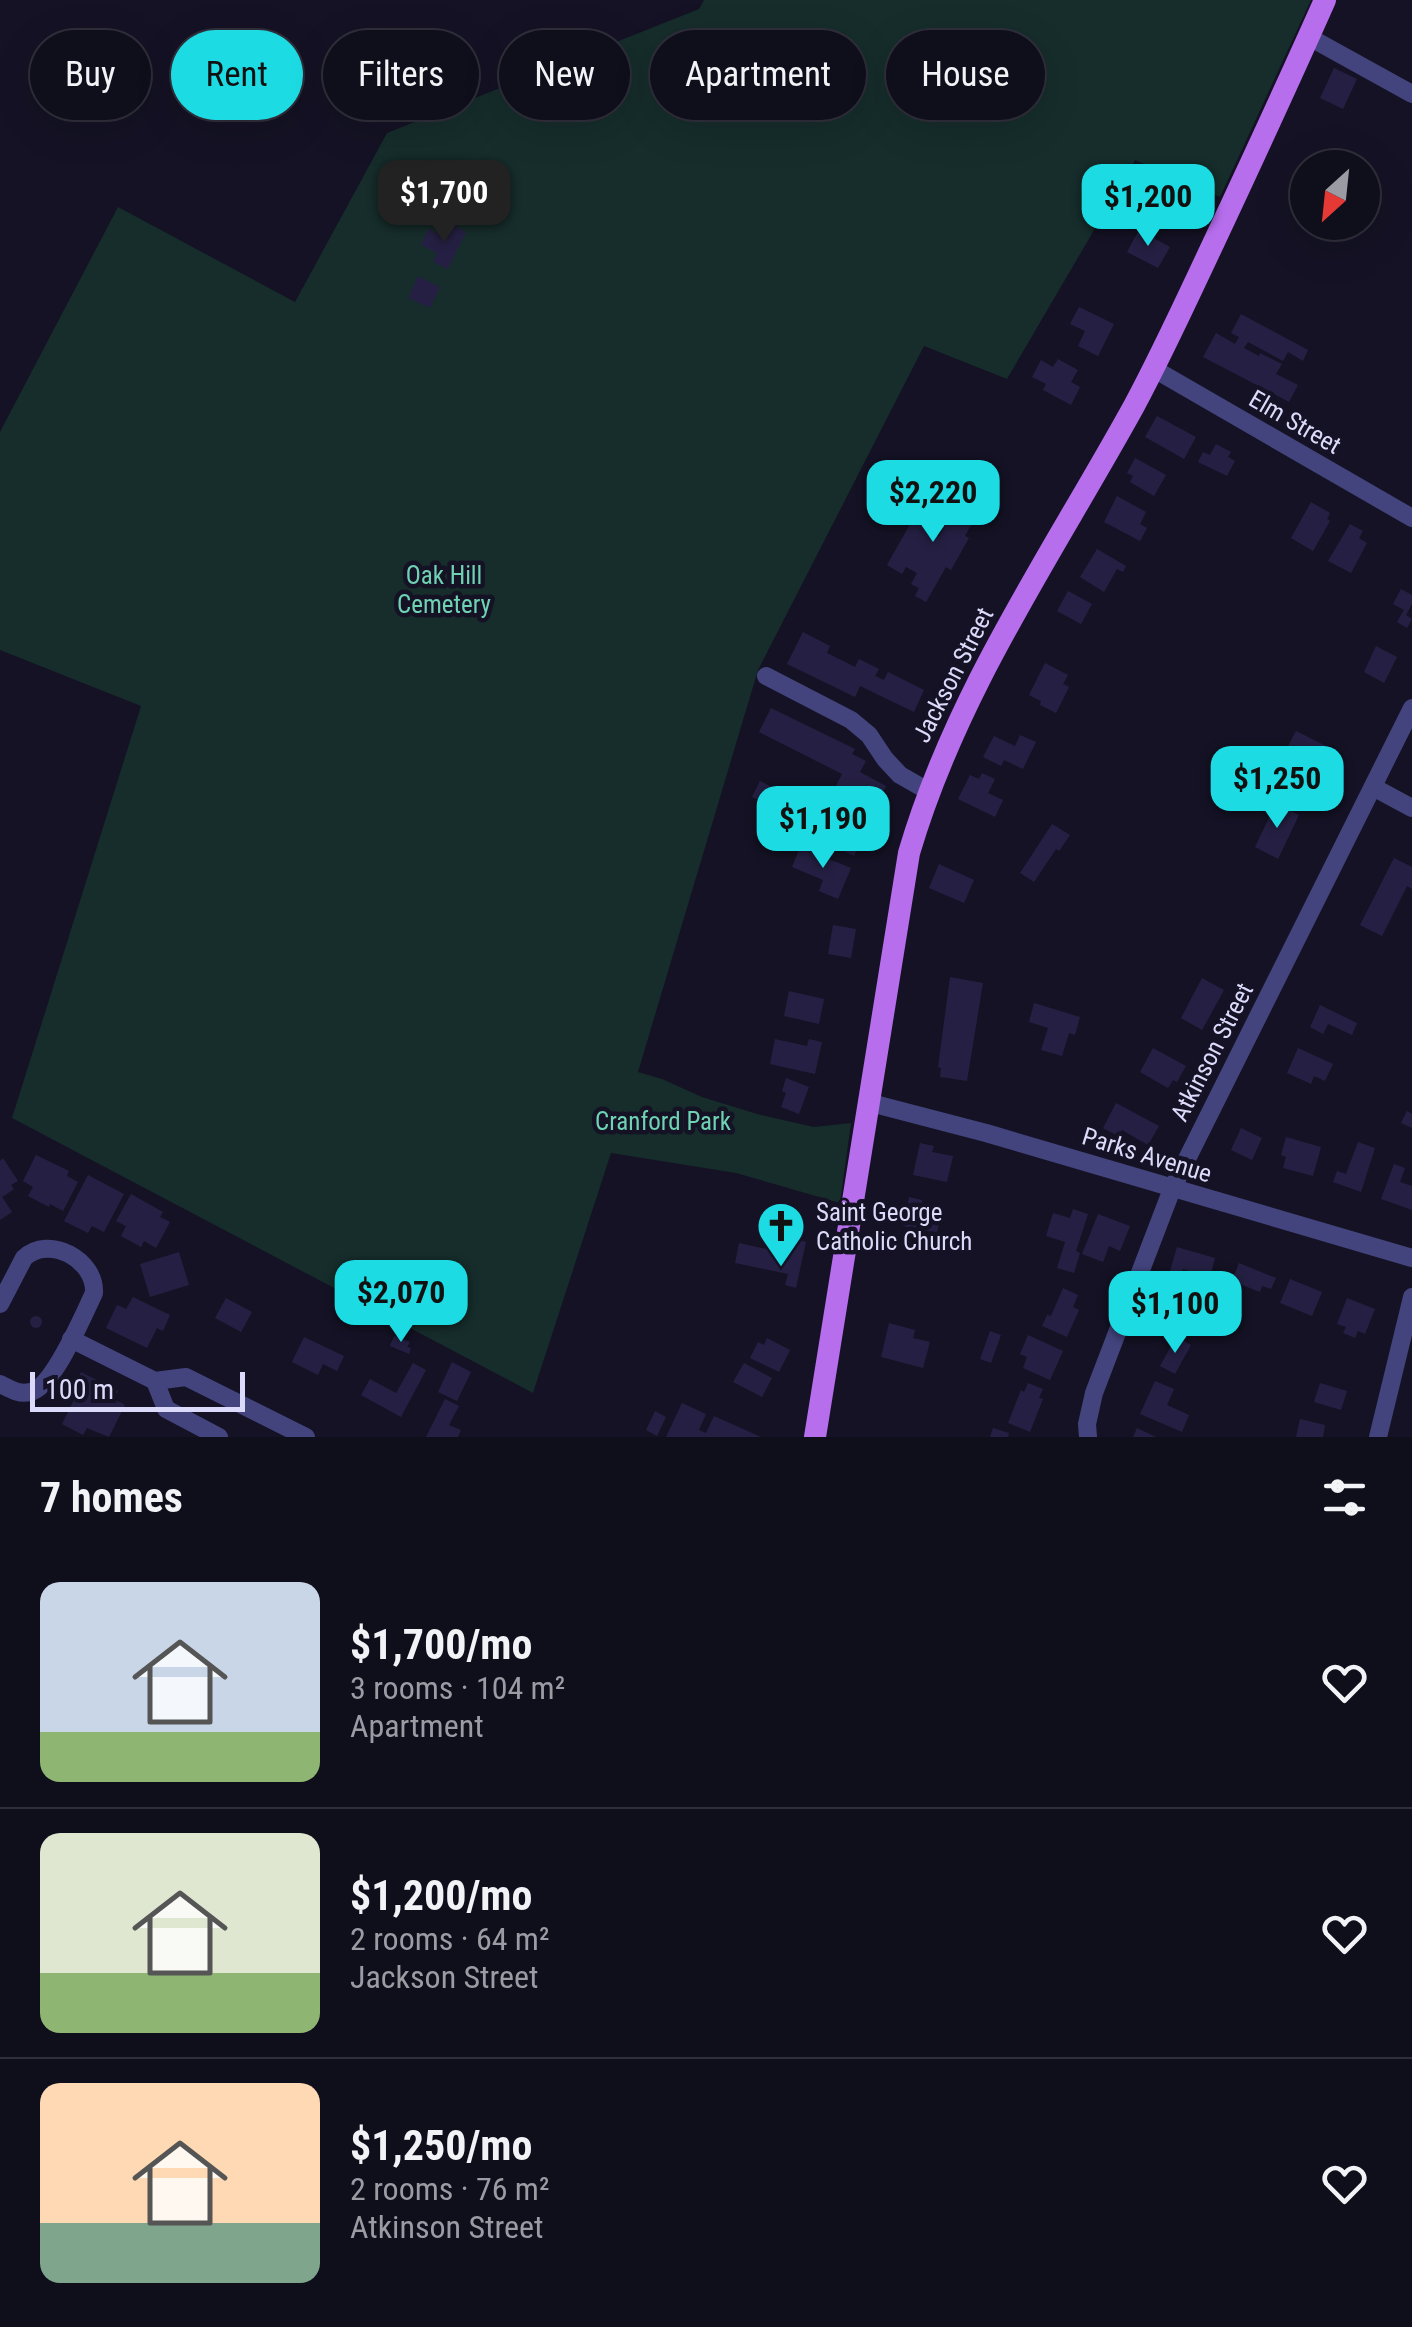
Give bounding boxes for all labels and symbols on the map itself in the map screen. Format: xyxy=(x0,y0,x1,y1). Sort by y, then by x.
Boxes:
north arrow xyxy=(1290,150,1380,240)
pin: $1,700 xyxy=(363,160,525,245)
pin: $1,200 xyxy=(1067,164,1229,249)
street label: Elm Street xyxy=(1244,384,1346,460)
pin: $2,220 xyxy=(852,460,1014,545)
park label: Oak Hill Cemetery xyxy=(397,561,491,619)
street label: Jackson Street xyxy=(907,603,999,747)
pin: $1,250 xyxy=(1196,746,1358,831)
pin: $1,190 xyxy=(742,786,904,871)
street label: Atkinson Street xyxy=(1165,978,1259,1126)
park label: Cranford Park xyxy=(595,1107,732,1136)
street label: Parks Avenue xyxy=(1079,1122,1215,1188)
place label: Saint George Catholic Church xyxy=(816,1198,972,1256)
church icon: Saint George Catholic Church xyxy=(755,1200,807,1268)
pin: $2,070 xyxy=(320,1260,482,1345)
pin: $1,100 xyxy=(1094,1271,1256,1356)
scale bar xyxy=(30,1367,245,1412)

